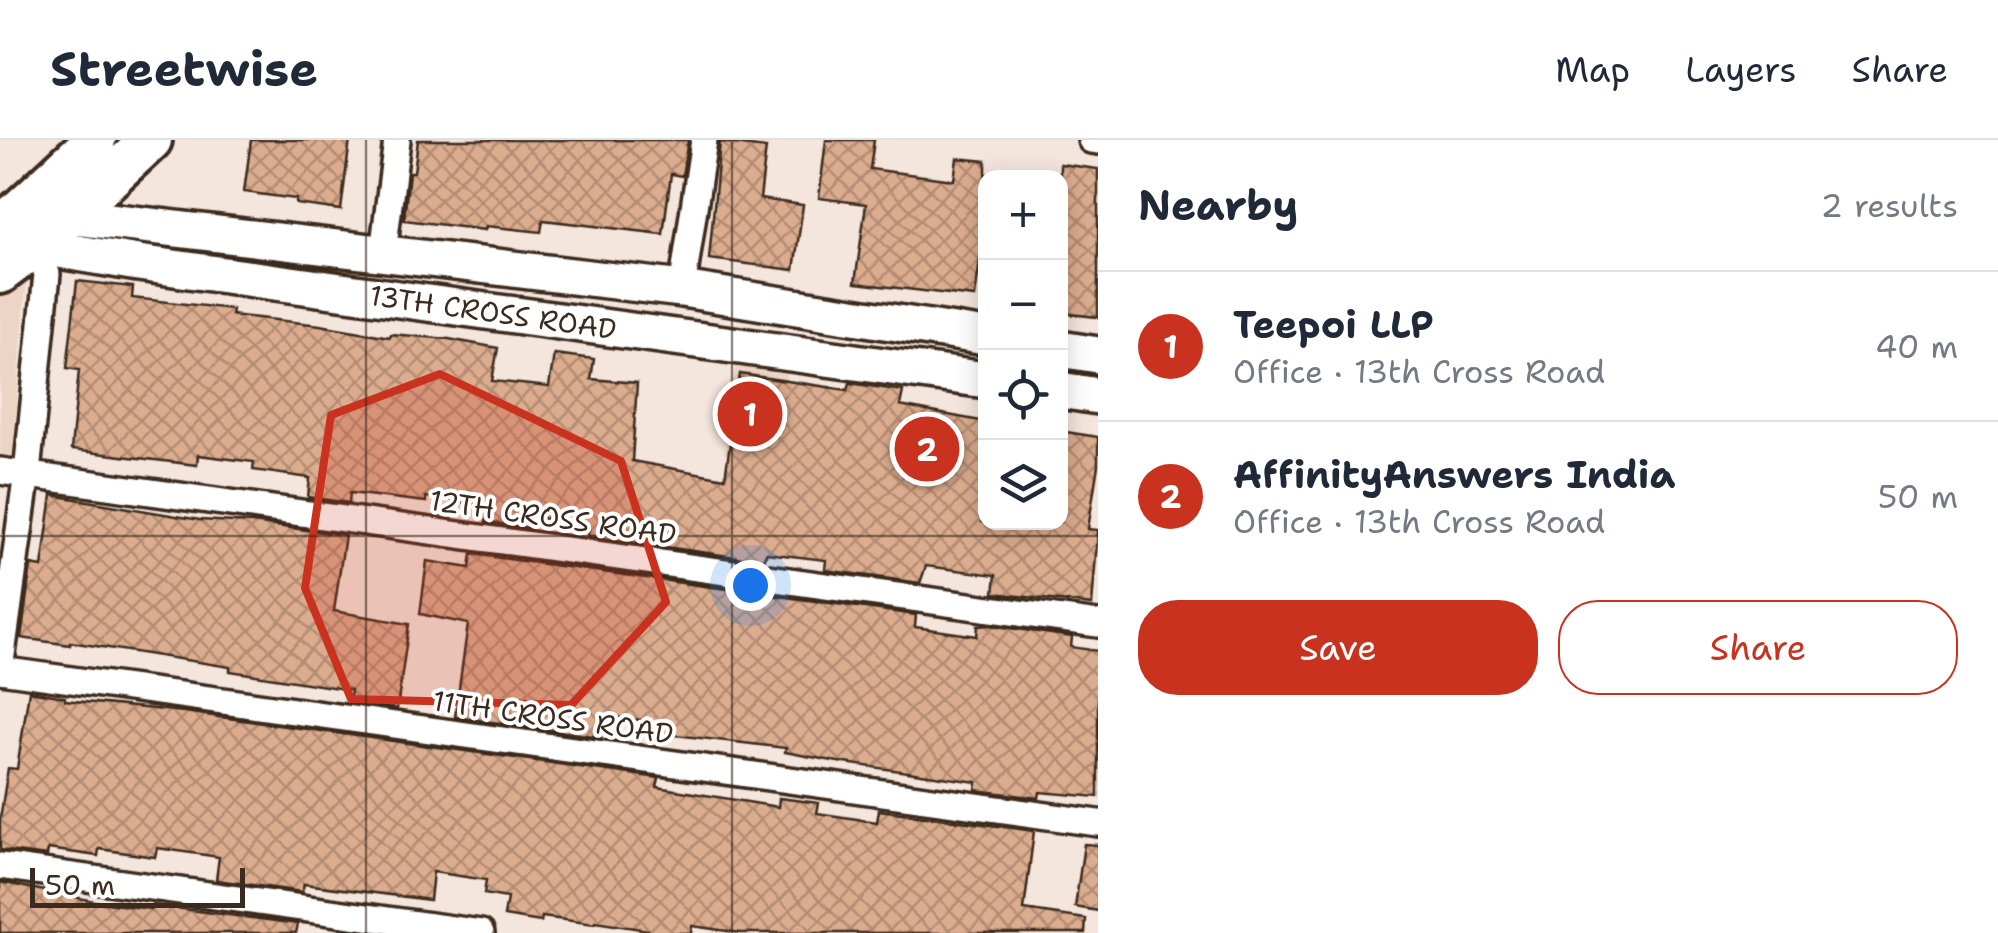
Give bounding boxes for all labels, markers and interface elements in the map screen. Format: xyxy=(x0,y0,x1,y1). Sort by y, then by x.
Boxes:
text: Streetwise xyxy=(50,37,318,101)
text: Map xyxy=(1555,46,1630,93)
text: Layers xyxy=(1685,46,1797,93)
text: Share xyxy=(1852,46,1948,93)
map controls xyxy=(978,170,1068,530)
button: + xyxy=(978,170,1068,260)
text: Nearby xyxy=(1138,177,1298,233)
text: 2 results xyxy=(1821,184,1958,227)
button: − xyxy=(978,260,1068,350)
street label: 13TH CROSS ROAD xyxy=(367,276,619,348)
text: Teepoi LLP xyxy=(1233,299,1434,350)
text: 1 xyxy=(1163,325,1178,368)
text: 40 m xyxy=(1875,325,1958,368)
button: locate xyxy=(978,350,1068,440)
text: Office · 13th Cross Road xyxy=(1233,350,1605,393)
pin: 1 xyxy=(718,376,782,452)
pin: 2 xyxy=(894,412,960,486)
button: layers xyxy=(978,440,1068,530)
text: AffinityAnswers India xyxy=(1233,449,1675,500)
text: 2 xyxy=(1159,475,1182,518)
text: 50 m xyxy=(1878,475,1958,518)
street label: 12TH CROSS ROAD xyxy=(427,481,679,553)
text: Office · 13th Cross Road xyxy=(1233,500,1605,543)
your location xyxy=(725,560,776,611)
button: Save xyxy=(1138,600,1538,695)
button: Share xyxy=(1558,600,1958,695)
street label: 11TH CROSS ROAD xyxy=(430,681,676,753)
scale bar xyxy=(30,863,245,908)
text: 50 m xyxy=(45,866,115,904)

